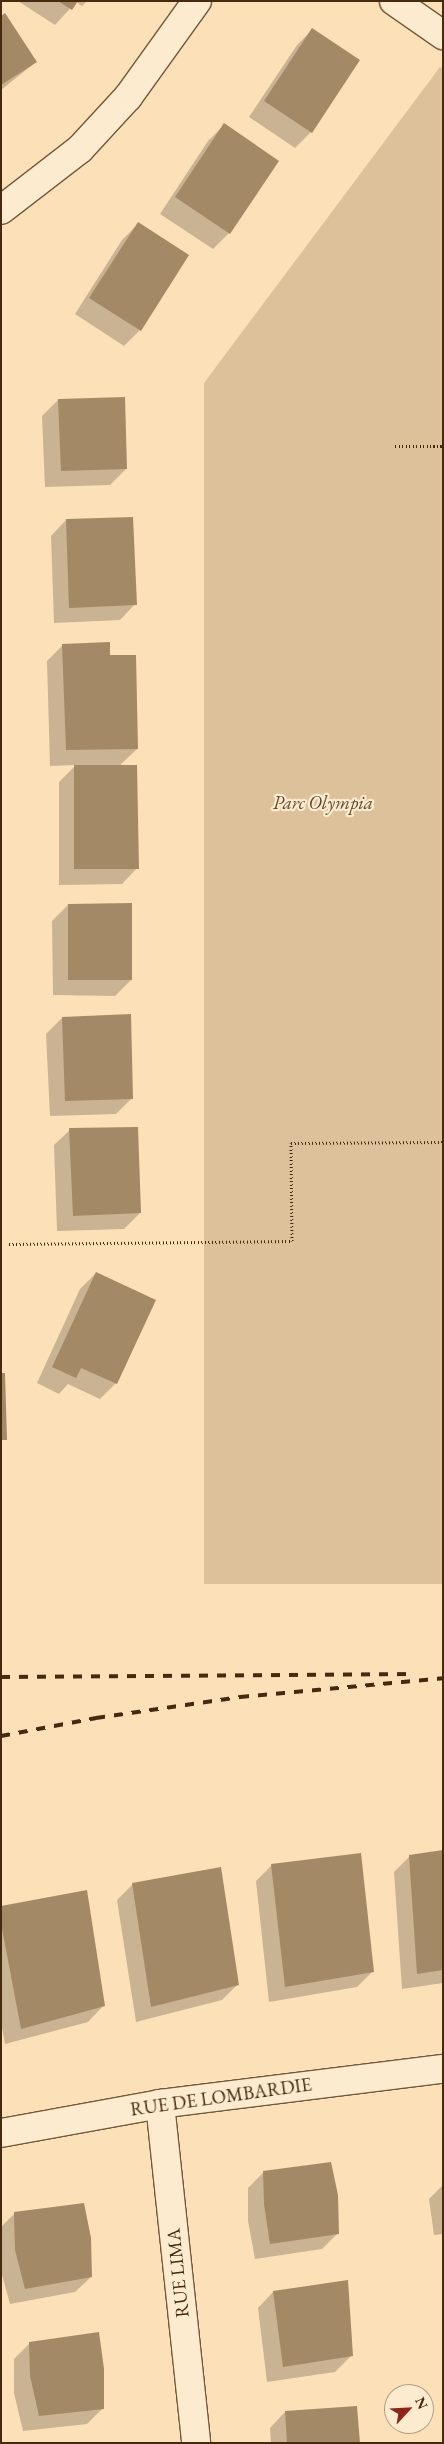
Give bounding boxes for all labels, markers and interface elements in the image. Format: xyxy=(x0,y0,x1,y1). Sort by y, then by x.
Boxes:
park label: Parc Olympia xyxy=(273,792,373,814)
street label: RUE DE LOMBARDIE xyxy=(129,2073,313,2121)
street label: RUE LIMA xyxy=(162,2227,194,2319)
north arrow xyxy=(384,2384,434,2434)
text: N xyxy=(411,2394,432,2412)

